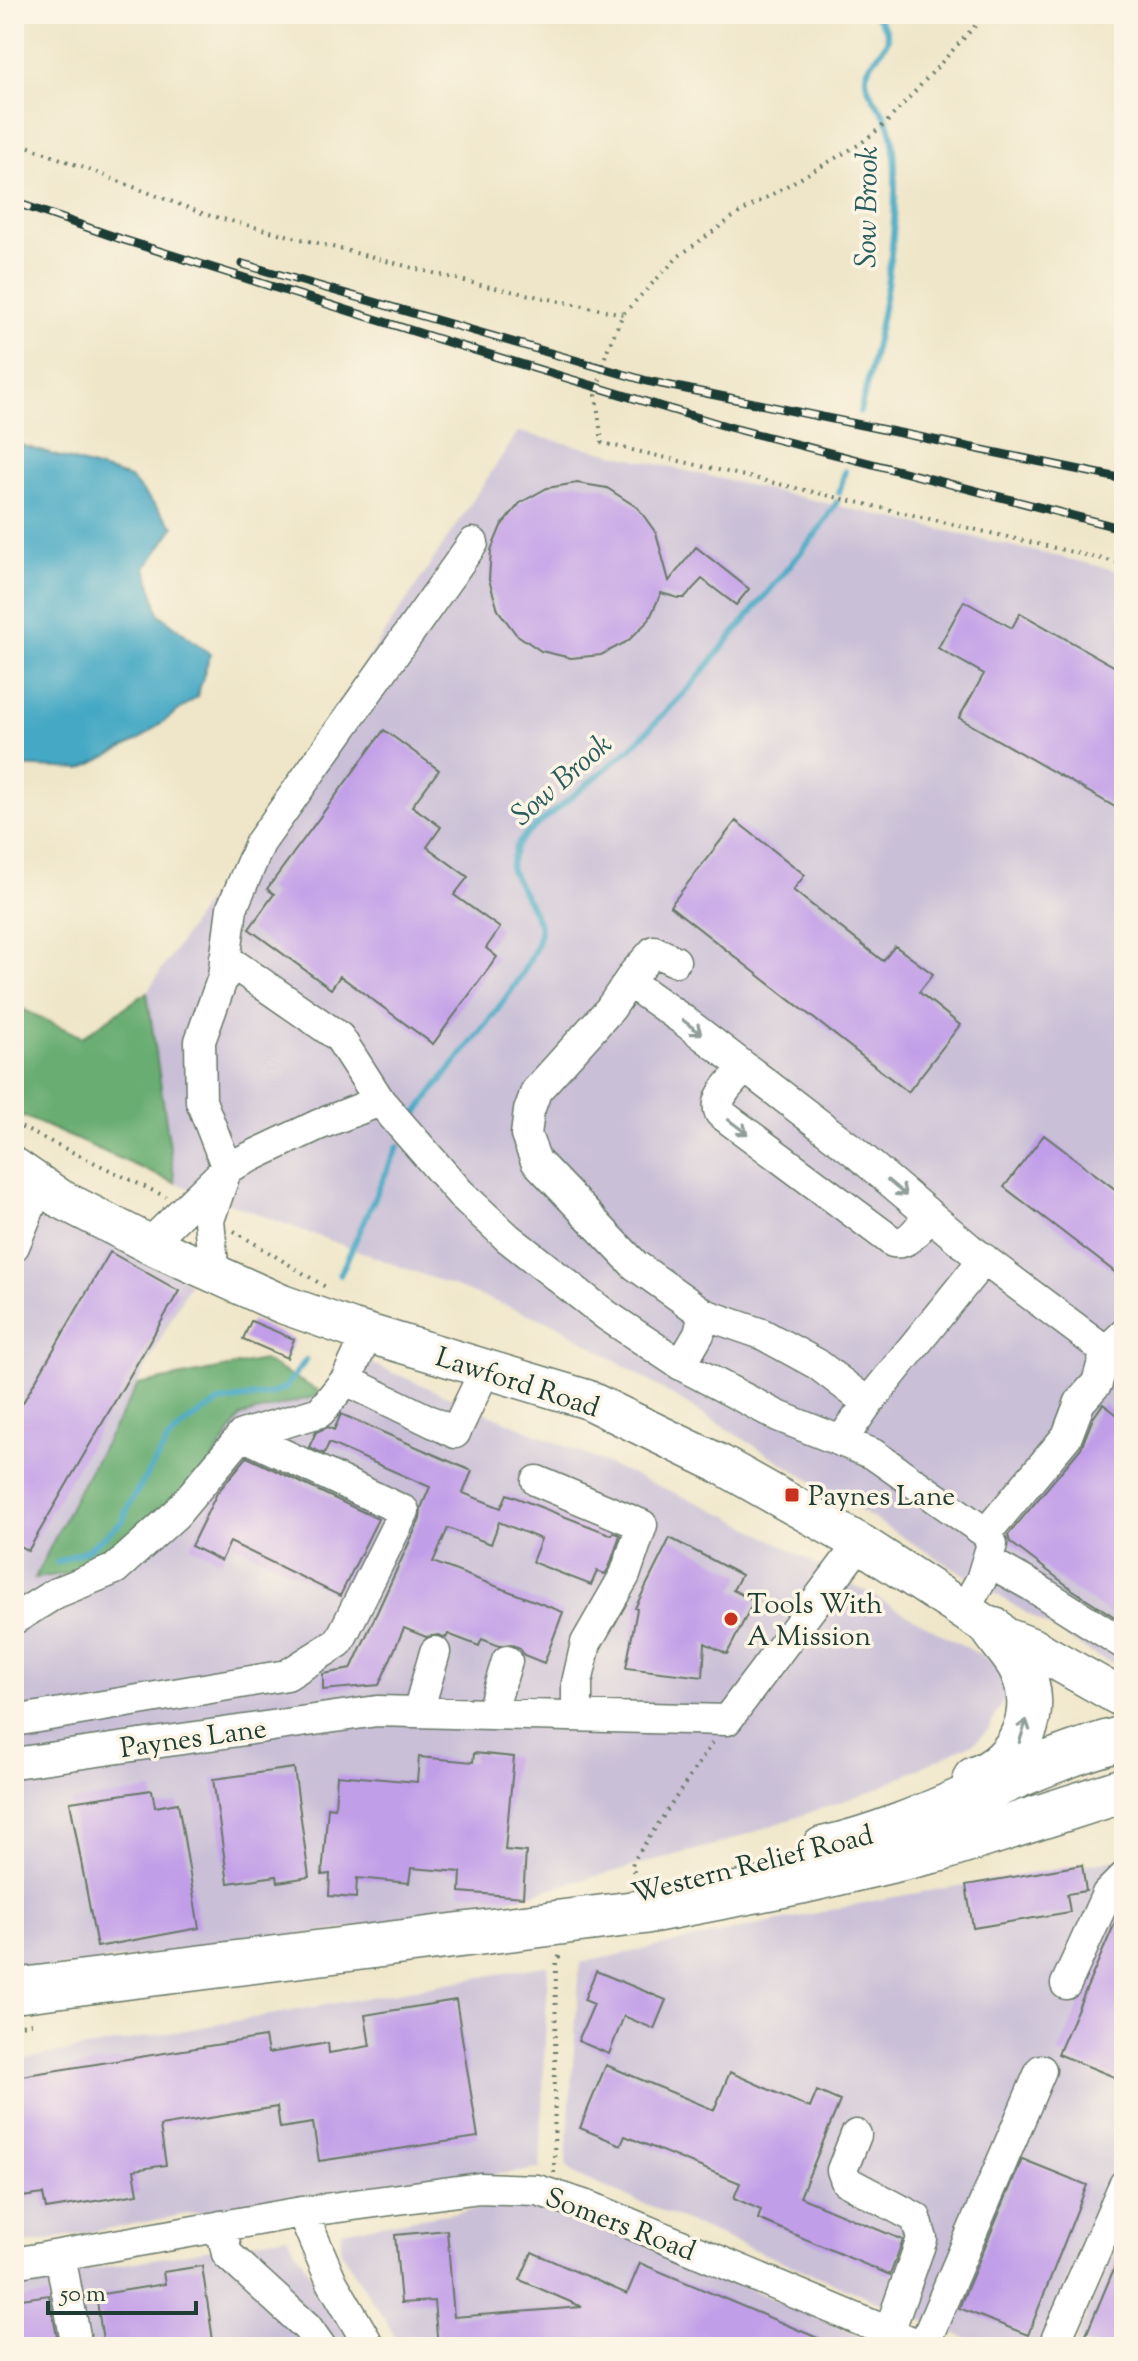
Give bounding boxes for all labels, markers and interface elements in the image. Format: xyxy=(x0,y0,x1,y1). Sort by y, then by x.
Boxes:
water label: Sow Brook xyxy=(846,146,891,268)
water label: Sow Brook xyxy=(503,725,623,837)
one-way arrow xyxy=(681,1019,702,1036)
one-way arrow xyxy=(727,1118,749,1135)
one-way arrow xyxy=(886,1179,906,1197)
street label: Lawford Road xyxy=(430,1339,604,1429)
place label: Paynes Lane xyxy=(808,1478,955,1518)
marker: Paynes Lane xyxy=(783,1486,801,1504)
place label: Tools With A Mission xyxy=(747,1586,883,1658)
marker: Tools With A Mission xyxy=(722,1610,740,1628)
street label: Paynes Lane xyxy=(118,1710,269,1770)
one-way arrow xyxy=(1017,1719,1032,1744)
street label: Western Relief Road xyxy=(628,1817,878,1915)
street label: Somers Road xyxy=(539,2179,701,2273)
scale bar xyxy=(48,2265,196,2315)
text: 50 m xyxy=(58,2278,106,2312)

